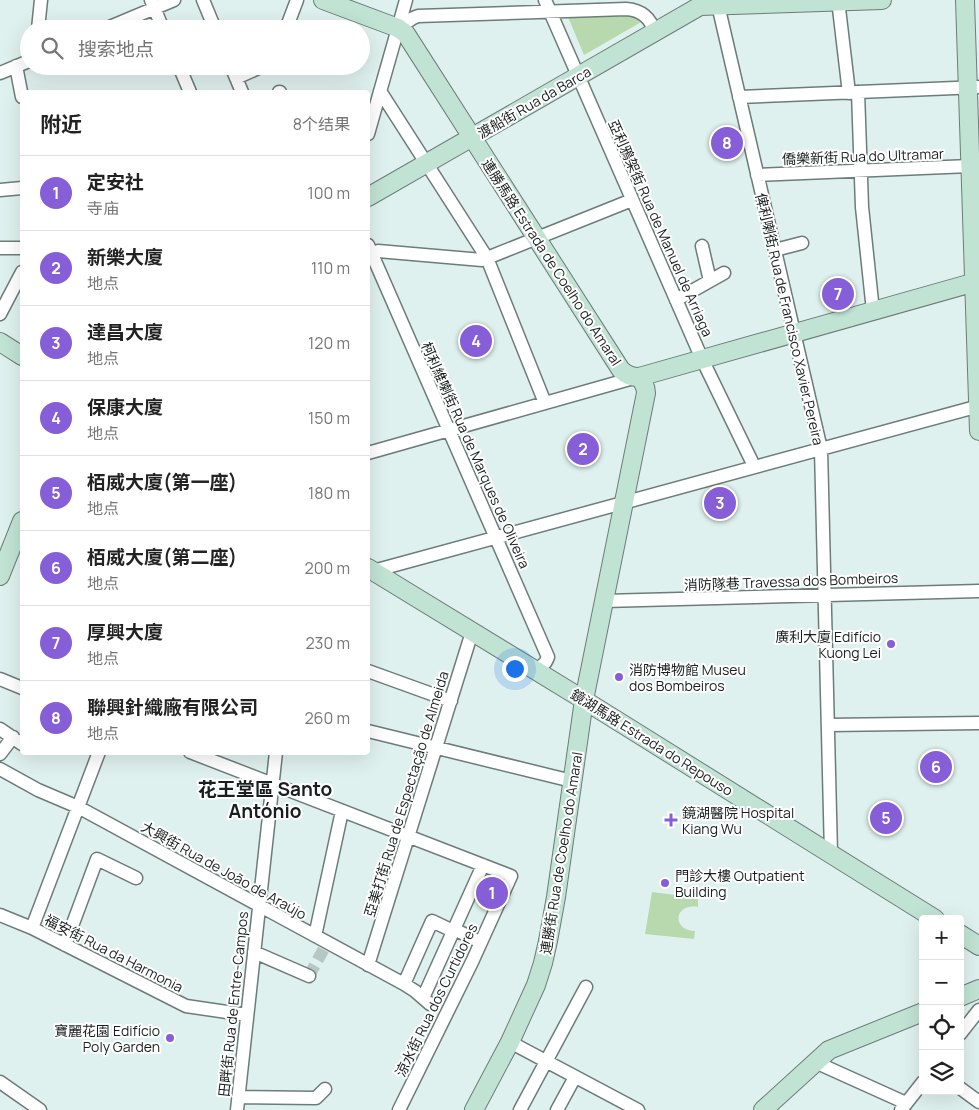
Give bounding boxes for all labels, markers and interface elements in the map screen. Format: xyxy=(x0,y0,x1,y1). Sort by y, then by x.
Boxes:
search box xyxy=(20,20,370,75)
icon: search xyxy=(38,34,66,62)
text: 搜索地点 xyxy=(78,36,154,62)
street label: 渡船街 Rua da Barca xyxy=(474,62,594,142)
text: 附近 xyxy=(40,110,82,138)
text: 8个结果 xyxy=(293,113,350,135)
street label: 亞利鴉架街 Rua de Manuel de Arriaga xyxy=(604,117,718,339)
pin: 8 xyxy=(711,124,743,162)
street label: 僑樂新街 Rua do Ultramar xyxy=(782,144,944,168)
street label: 連勝馬路 Estrada de Coelho do Amaral xyxy=(478,155,626,369)
text: 定安社 xyxy=(87,169,144,195)
text: 1 xyxy=(52,182,60,204)
text: 100 m xyxy=(307,182,350,204)
street label: 俾利喇街 Rua de Francisco Xavier Pereira xyxy=(752,191,828,447)
text: 寺庙 xyxy=(87,197,119,219)
text: 新樂大廈 xyxy=(87,244,163,270)
text: 2 xyxy=(51,257,61,279)
text: 110 m xyxy=(311,257,350,279)
text: 地点 xyxy=(87,272,119,294)
pin: 7 xyxy=(822,275,854,313)
text: 達昌大廈 xyxy=(87,319,163,345)
pin: 4 xyxy=(460,322,492,360)
text: 3 xyxy=(51,332,61,354)
text: 120 m xyxy=(308,332,350,354)
street label: 柯利維喇街 Rua de Marques de Oliveira xyxy=(417,339,535,571)
text: 地点 xyxy=(87,347,119,369)
text: 保康大廈 xyxy=(87,394,163,420)
text: 4 xyxy=(51,407,61,429)
text: 150 m xyxy=(308,407,350,429)
text: 地点 xyxy=(87,422,119,444)
pin: 2 xyxy=(567,430,599,468)
text: 栢威大廈(第一座) xyxy=(87,469,237,495)
text: 5 xyxy=(51,482,61,504)
text: 180 m xyxy=(308,482,350,504)
pin: 3 xyxy=(704,484,736,522)
text: 地点 xyxy=(87,497,119,519)
text: 栢威大廈(第二座) xyxy=(87,544,237,570)
text: 6 xyxy=(51,557,61,579)
text: 200 m xyxy=(305,557,350,579)
street label: 消防隊巷 Travessa dos Bombeiros xyxy=(683,568,899,594)
text: 地点 xyxy=(87,572,119,594)
text: 厚興大廈 xyxy=(87,619,163,645)
place label: 廣利大廈 Edifício Kuong Lei xyxy=(775,627,881,662)
text: 7 xyxy=(52,632,60,654)
text: 230 m xyxy=(306,632,350,654)
marker: 廣利大廈 Edifício Kuong Lei xyxy=(885,638,897,650)
text: 地点 xyxy=(87,647,119,669)
your location xyxy=(502,656,528,682)
place label: 消防博物館 Museu dos Bombeiros xyxy=(629,660,746,695)
street label: 亞美打街 Rua de Espectação de Almeida xyxy=(359,669,453,919)
marker: 消防博物館 Museu dos Bombeiros xyxy=(613,671,625,683)
street label: 鏡湖馬路 Estrada do Repouso xyxy=(567,684,737,800)
text: 聯興針織廠有限公司 xyxy=(87,694,258,720)
text: 8 xyxy=(51,707,61,729)
text: 260 m xyxy=(304,707,350,729)
text: 地点 xyxy=(87,722,119,744)
pin: 6 xyxy=(920,748,952,786)
street label: 連勝街 Rua de Coelho do Amaral xyxy=(536,750,586,956)
district label: 花王堂區 Santo António xyxy=(198,776,332,824)
pin: 5 xyxy=(870,799,902,837)
place label: 鏡湖醫院 Hospital Kiang Wu xyxy=(682,803,794,838)
marker: 鏡湖醫院 Hospital Kiang Wu xyxy=(664,813,678,827)
street label: 大興街 Rua de João de Araújo xyxy=(138,817,310,923)
place label: 門診大樓 Outpatient Building xyxy=(675,866,805,901)
pin: 1 xyxy=(476,874,508,912)
marker: 門診大樓 Outpatient Building xyxy=(659,877,671,889)
street label: 福安街 Rua da Harmonia xyxy=(41,910,187,996)
street label: 田畔街 Rua de Entre-Campos xyxy=(214,910,252,1098)
map controls xyxy=(919,915,964,1095)
button: + xyxy=(919,915,964,960)
street label: 涼水街 Rua dos Curtidores xyxy=(391,920,481,1080)
button: − xyxy=(919,960,964,1005)
button: locate xyxy=(919,1005,964,1050)
place label: 寶麗花園 Edifício Poly Garden xyxy=(54,1021,160,1056)
marker: 寶麗花園 Edifício Poly Garden xyxy=(164,1032,176,1044)
button: layers xyxy=(919,1050,964,1095)

